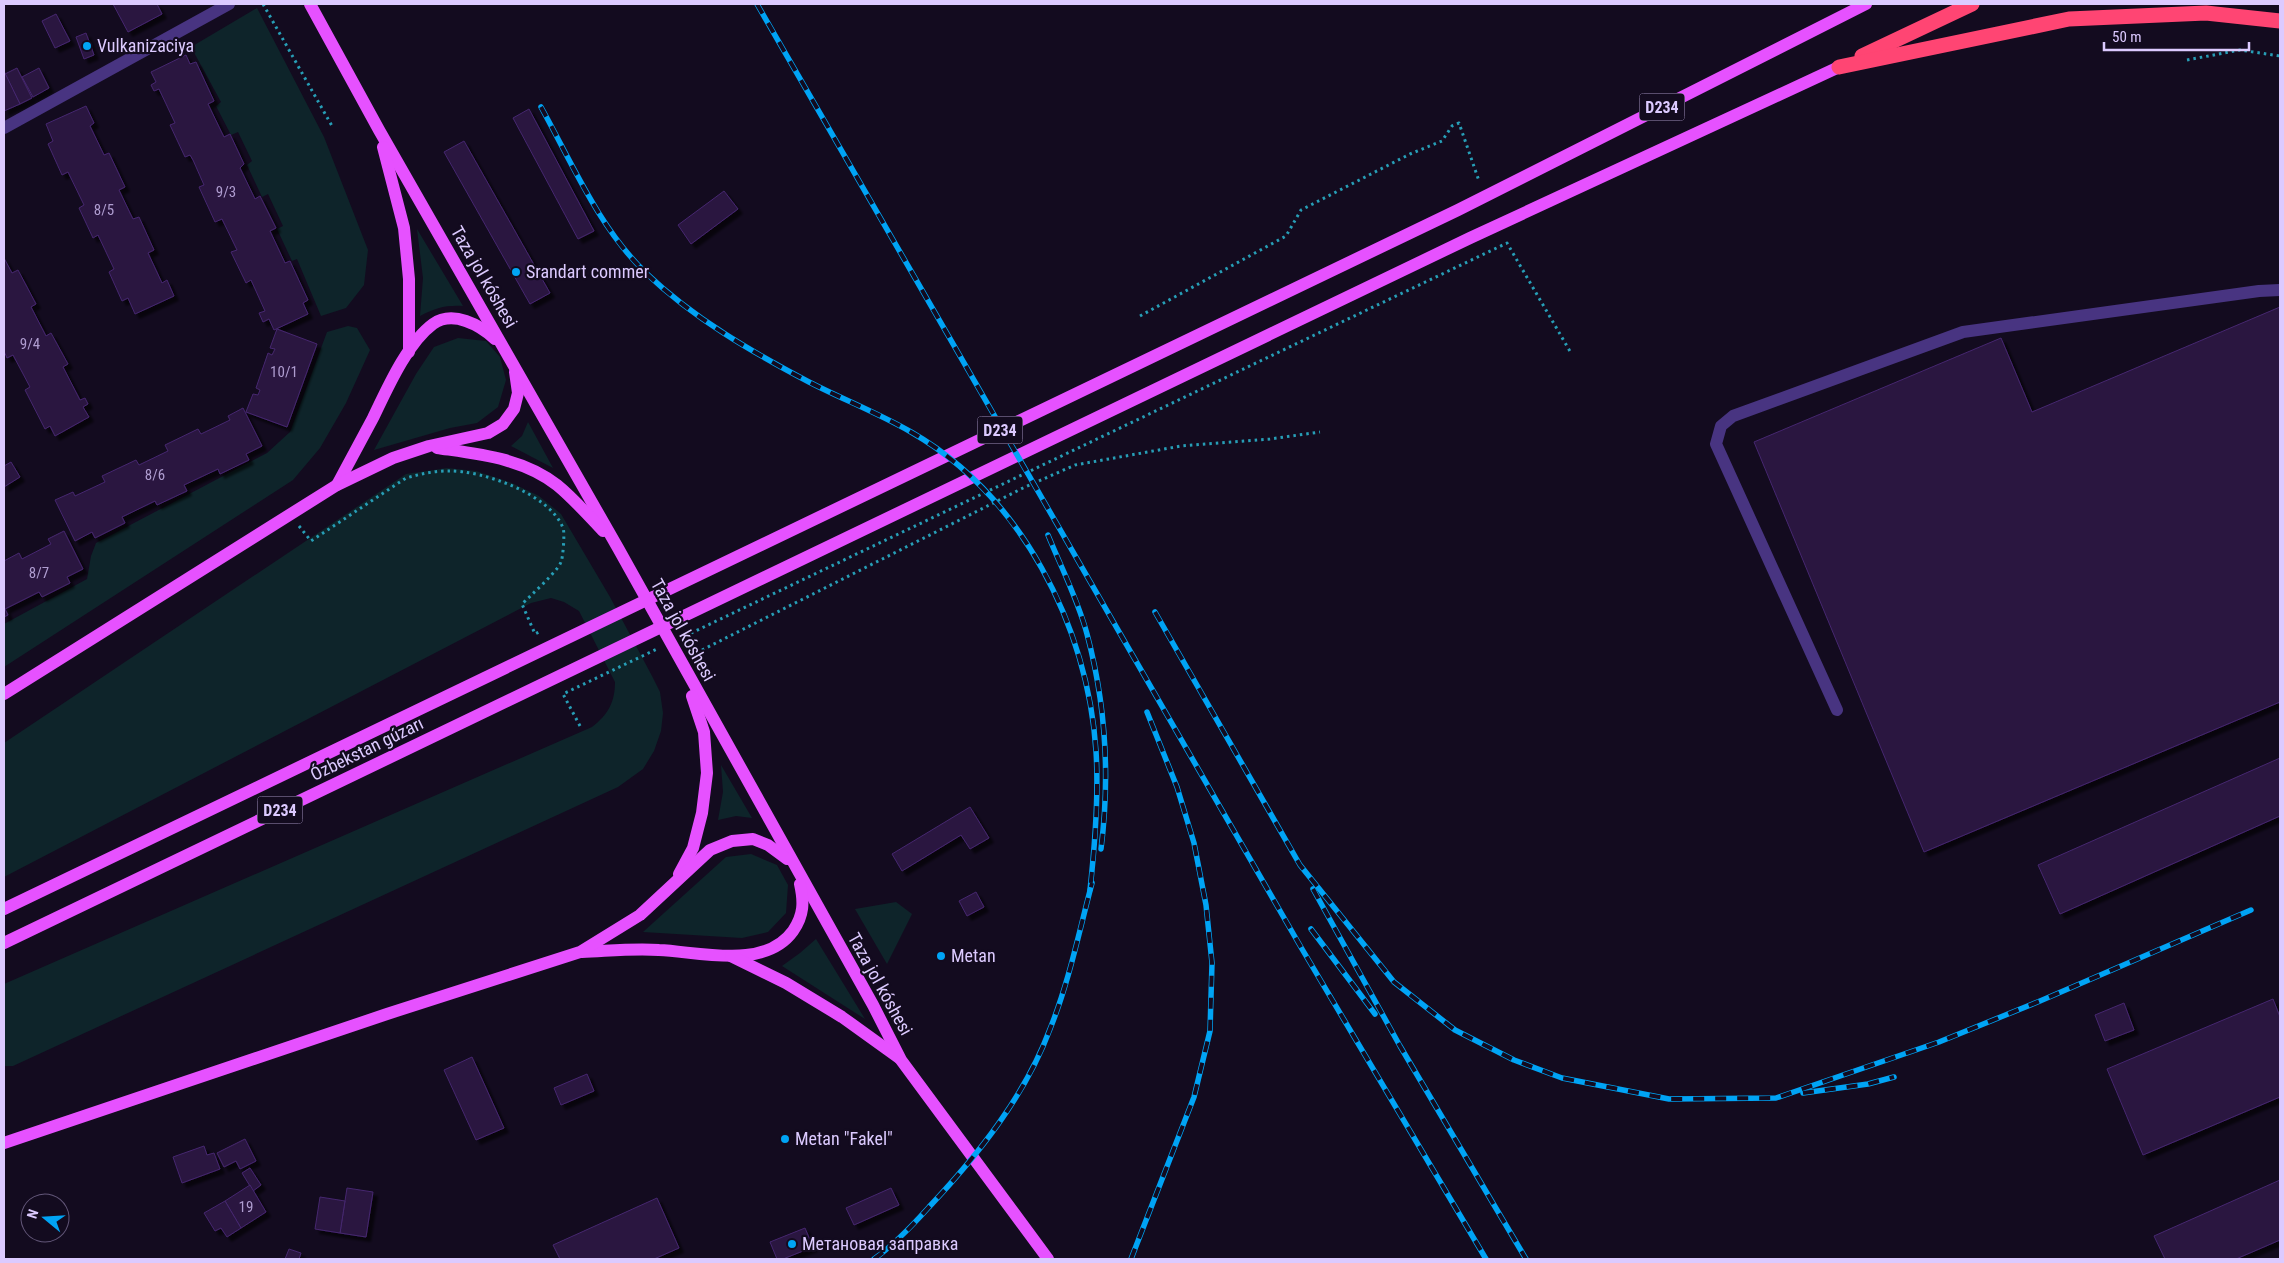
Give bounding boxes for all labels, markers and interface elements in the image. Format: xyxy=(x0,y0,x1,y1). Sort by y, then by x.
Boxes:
scale bar xyxy=(2104,20,2249,52)
text: 50 m xyxy=(2112,28,2142,46)
place label: Vulkanizaciya xyxy=(97,35,194,56)
marker: Vulkanizaciya xyxy=(81,40,93,52)
road number: D234 xyxy=(1640,94,1684,120)
house number: 9/3 xyxy=(216,183,236,201)
house number: 8/5 xyxy=(94,201,114,219)
street label: Taza jol kóshesi xyxy=(447,222,522,331)
place label: Srandart commer xyxy=(526,261,650,282)
marker: Srandart commer xyxy=(510,266,522,278)
house number: 9/4 xyxy=(20,335,40,353)
house number: 10/1 xyxy=(270,363,298,381)
road number: D234 xyxy=(978,416,1022,444)
house number: 8/6 xyxy=(145,466,165,484)
house number: 8/7 xyxy=(29,564,49,582)
street label: Taza jol kóshesi xyxy=(647,575,720,685)
street label: Ózbekstan gúzarı xyxy=(307,712,427,785)
road number: D234 xyxy=(258,796,302,824)
street label: Taza jol kóshesi xyxy=(844,929,917,1039)
place label: Metan xyxy=(951,945,996,966)
marker: Metan xyxy=(935,950,947,962)
place label: Metan "Fakel" xyxy=(795,1128,893,1149)
marker: Metan "Fakel" xyxy=(779,1133,791,1145)
north arrow xyxy=(20,1193,70,1243)
house number: 19 xyxy=(239,1198,253,1216)
text: N xyxy=(24,1207,42,1221)
place label: Метановая заправка xyxy=(802,1233,958,1254)
marker: Метановая заправка xyxy=(786,1238,798,1250)

